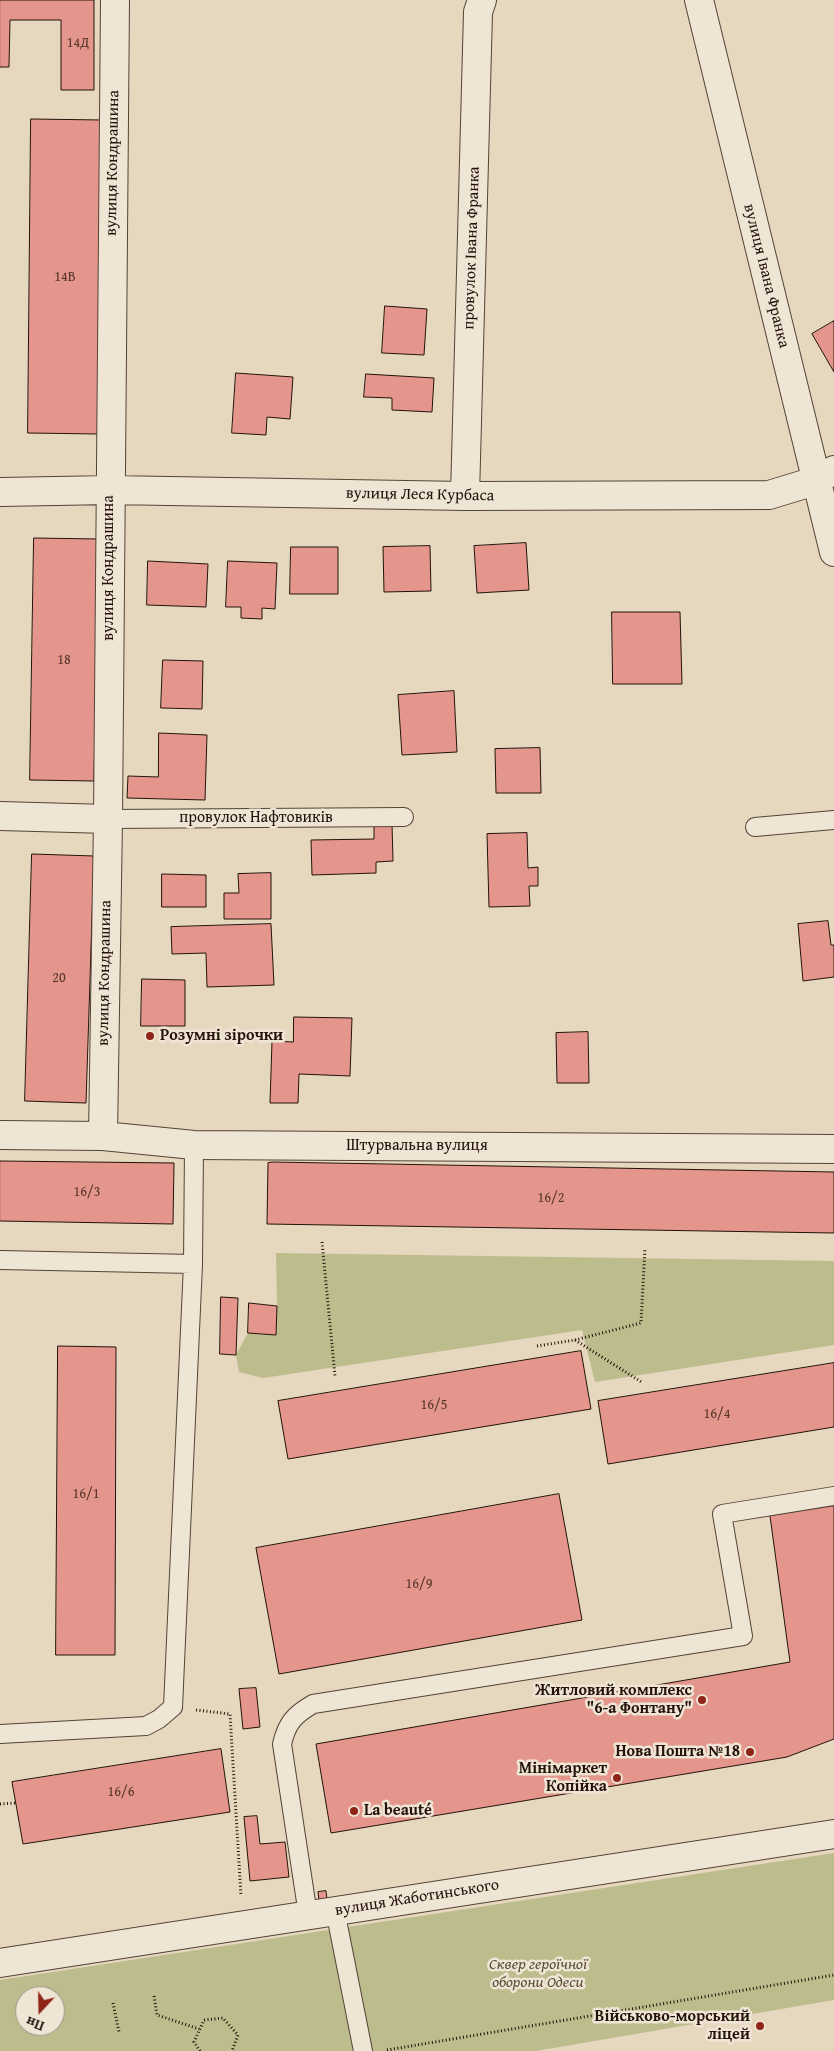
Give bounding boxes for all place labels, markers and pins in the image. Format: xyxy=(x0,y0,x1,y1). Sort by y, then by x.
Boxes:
place label: Розумні зірочки xyxy=(160,1026,283,1046)
marker: Розумні зірочки xyxy=(144,1030,156,1042)
place label: Житловий комплекс "6-а Фонтану" xyxy=(535,1681,692,1719)
marker: Житловий комплекс "6-а Фонтану" xyxy=(696,1694,708,1706)
place label: Нова Пошта №18 xyxy=(615,1742,740,1762)
marker: Нова Пошта №18 xyxy=(744,1746,756,1758)
place label: Мінімаркет Копійка xyxy=(519,1759,607,1797)
marker: Мінімаркет Копійка xyxy=(611,1772,623,1784)
place label: La beauté xyxy=(364,1801,432,1821)
marker: La beauté xyxy=(348,1805,360,1817)
place label: Військово-морський ліцей xyxy=(595,2007,750,2045)
marker: Військово-морський ліцей xyxy=(754,2020,766,2032)

